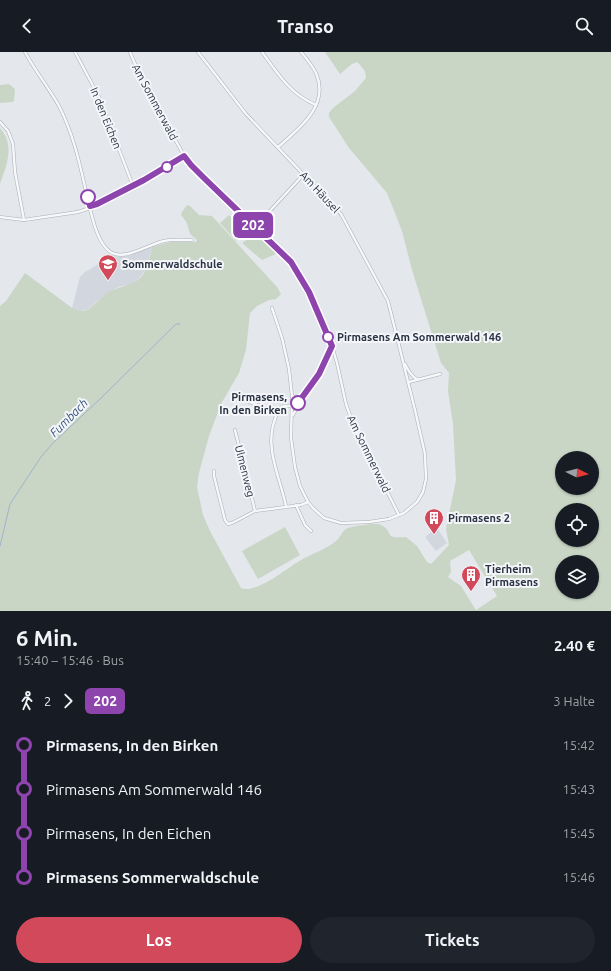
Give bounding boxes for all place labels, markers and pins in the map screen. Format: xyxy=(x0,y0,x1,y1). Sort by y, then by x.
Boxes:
unlabelled marker xyxy=(161,161,173,173)
unlabelled marker xyxy=(80,189,96,205)
school or university icon: Sommerwaldschule xyxy=(97,253,119,281)
place label: Sommerwaldschule xyxy=(122,258,223,270)
marker: Pirmasens Am Sommerwald 146 xyxy=(322,331,334,343)
place label: Pirmasens Am Sommerwald 146 xyxy=(337,331,501,343)
place label: Pirmasens, In den Birken xyxy=(219,391,287,416)
marker: Pirmasens, In den Birken xyxy=(290,395,306,411)
building icon: Pirmasens 2 xyxy=(423,507,445,535)
place label: Pirmasens 2 xyxy=(448,512,510,524)
place label: Tierheim Pirmasens xyxy=(485,563,538,588)
building icon: Tierheim Pirmasens xyxy=(460,564,482,592)

